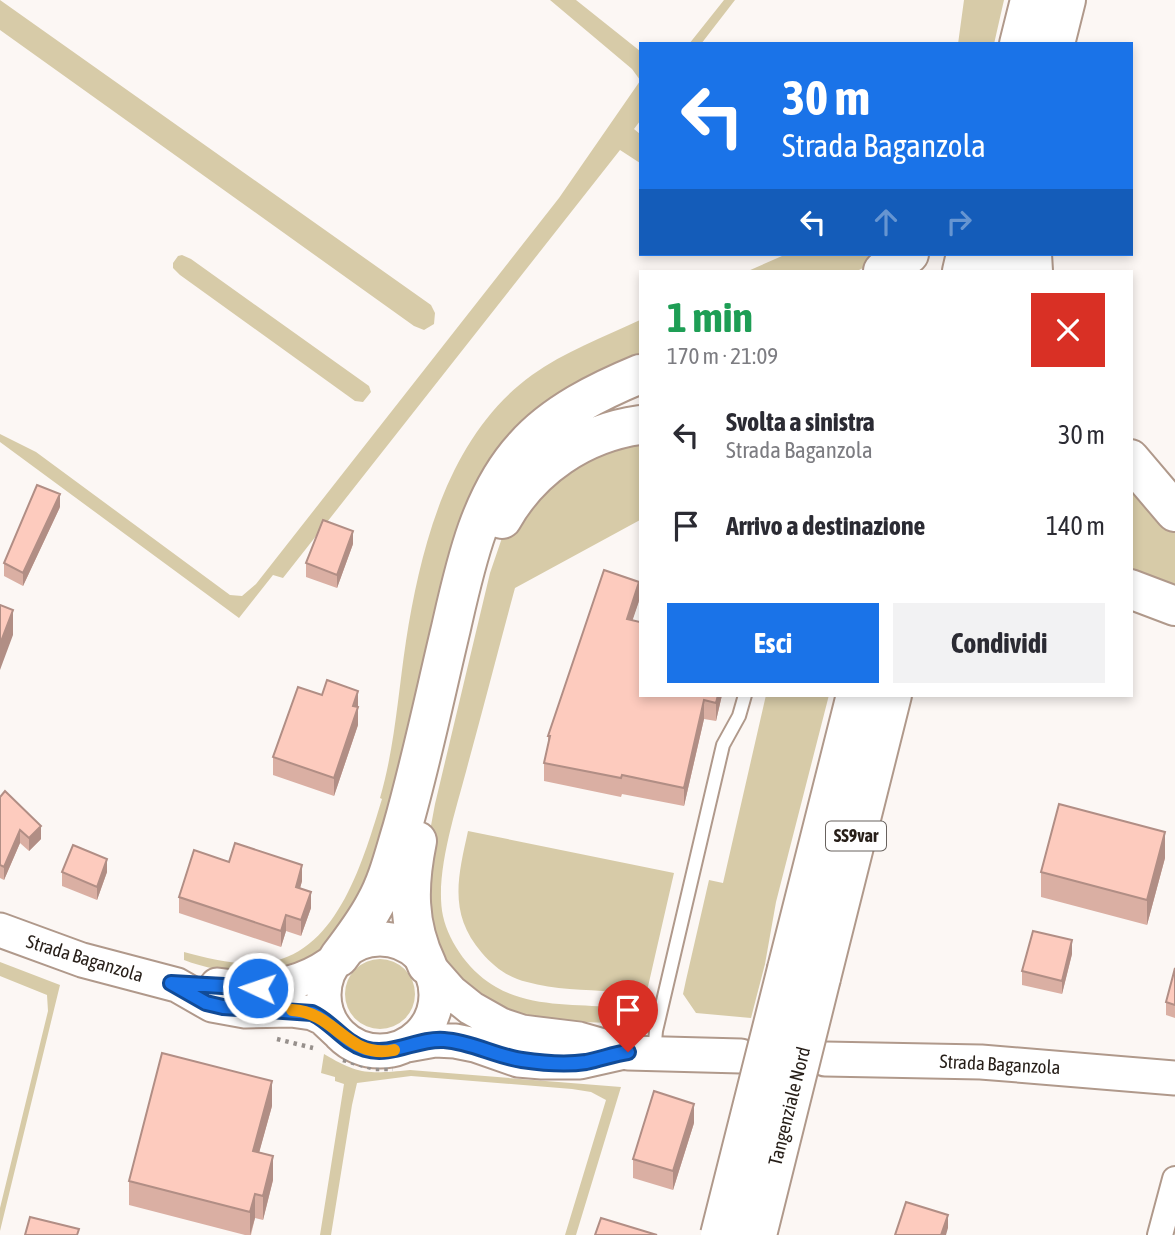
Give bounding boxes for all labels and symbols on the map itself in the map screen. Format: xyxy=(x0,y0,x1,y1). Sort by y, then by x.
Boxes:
road number: SS9var xyxy=(826,822,886,850)
street label: Strada Baganzola xyxy=(24,930,146,986)
position arrow xyxy=(221,951,295,1025)
pin xyxy=(598,980,658,1052)
street label: Tangenziale Nord xyxy=(764,1044,814,1168)
street label: Strada Baganzola xyxy=(939,1050,1061,1078)

